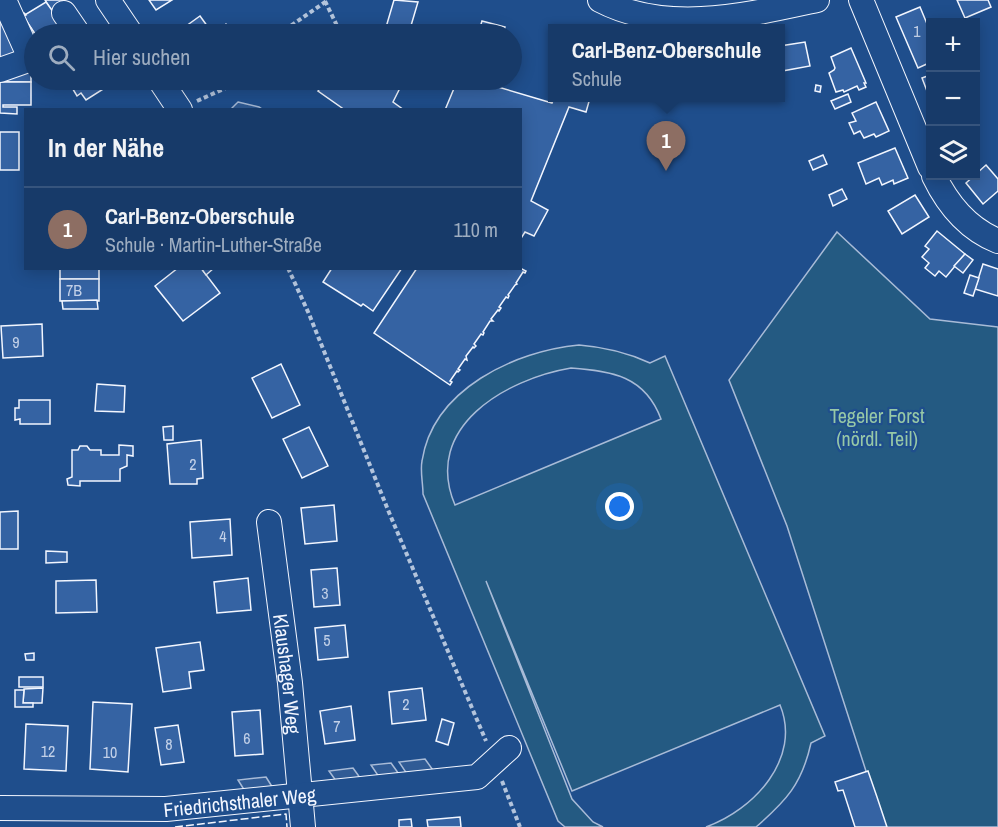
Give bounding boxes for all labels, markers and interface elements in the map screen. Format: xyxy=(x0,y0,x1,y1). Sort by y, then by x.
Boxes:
map controls xyxy=(926,18,980,180)
button: + xyxy=(926,18,980,72)
house number: 1 xyxy=(913,20,921,42)
search box xyxy=(24,24,522,90)
popup xyxy=(548,24,785,102)
text: Carl-Benz-Oberschule xyxy=(572,35,761,65)
icon: search xyxy=(45,41,78,74)
text: Hier suchen xyxy=(93,42,190,72)
text: Schule xyxy=(572,65,622,92)
button: − xyxy=(926,72,980,126)
pin: 1 xyxy=(646,122,686,171)
button: layers xyxy=(926,126,980,180)
text: In der Nähe xyxy=(48,130,164,165)
text: Carl-Benz-Oberschule xyxy=(105,201,294,231)
text: 1 xyxy=(63,216,72,243)
text: 110 m xyxy=(454,216,498,243)
text: Schule · Martin-Luther-Straße xyxy=(105,231,322,258)
house number: 7B xyxy=(66,279,82,301)
house number: 9 xyxy=(12,331,20,353)
park label: Tegeler Forst (nördl. Teil) xyxy=(830,402,925,452)
house number: 2 xyxy=(189,453,197,475)
your location xyxy=(605,492,634,521)
house number: 4 xyxy=(219,525,227,547)
house number: 3 xyxy=(321,582,329,604)
street label: Klaushager Weg xyxy=(268,612,308,735)
house number: 5 xyxy=(323,629,331,651)
house number: 2 xyxy=(402,693,410,715)
house number: 7 xyxy=(333,715,341,737)
house number: 6 xyxy=(243,727,251,749)
house number: 8 xyxy=(165,733,173,755)
house number: 12 xyxy=(41,740,55,762)
house number: 10 xyxy=(103,741,117,763)
street label: Friedrichsthaler Weg xyxy=(162,780,317,823)

